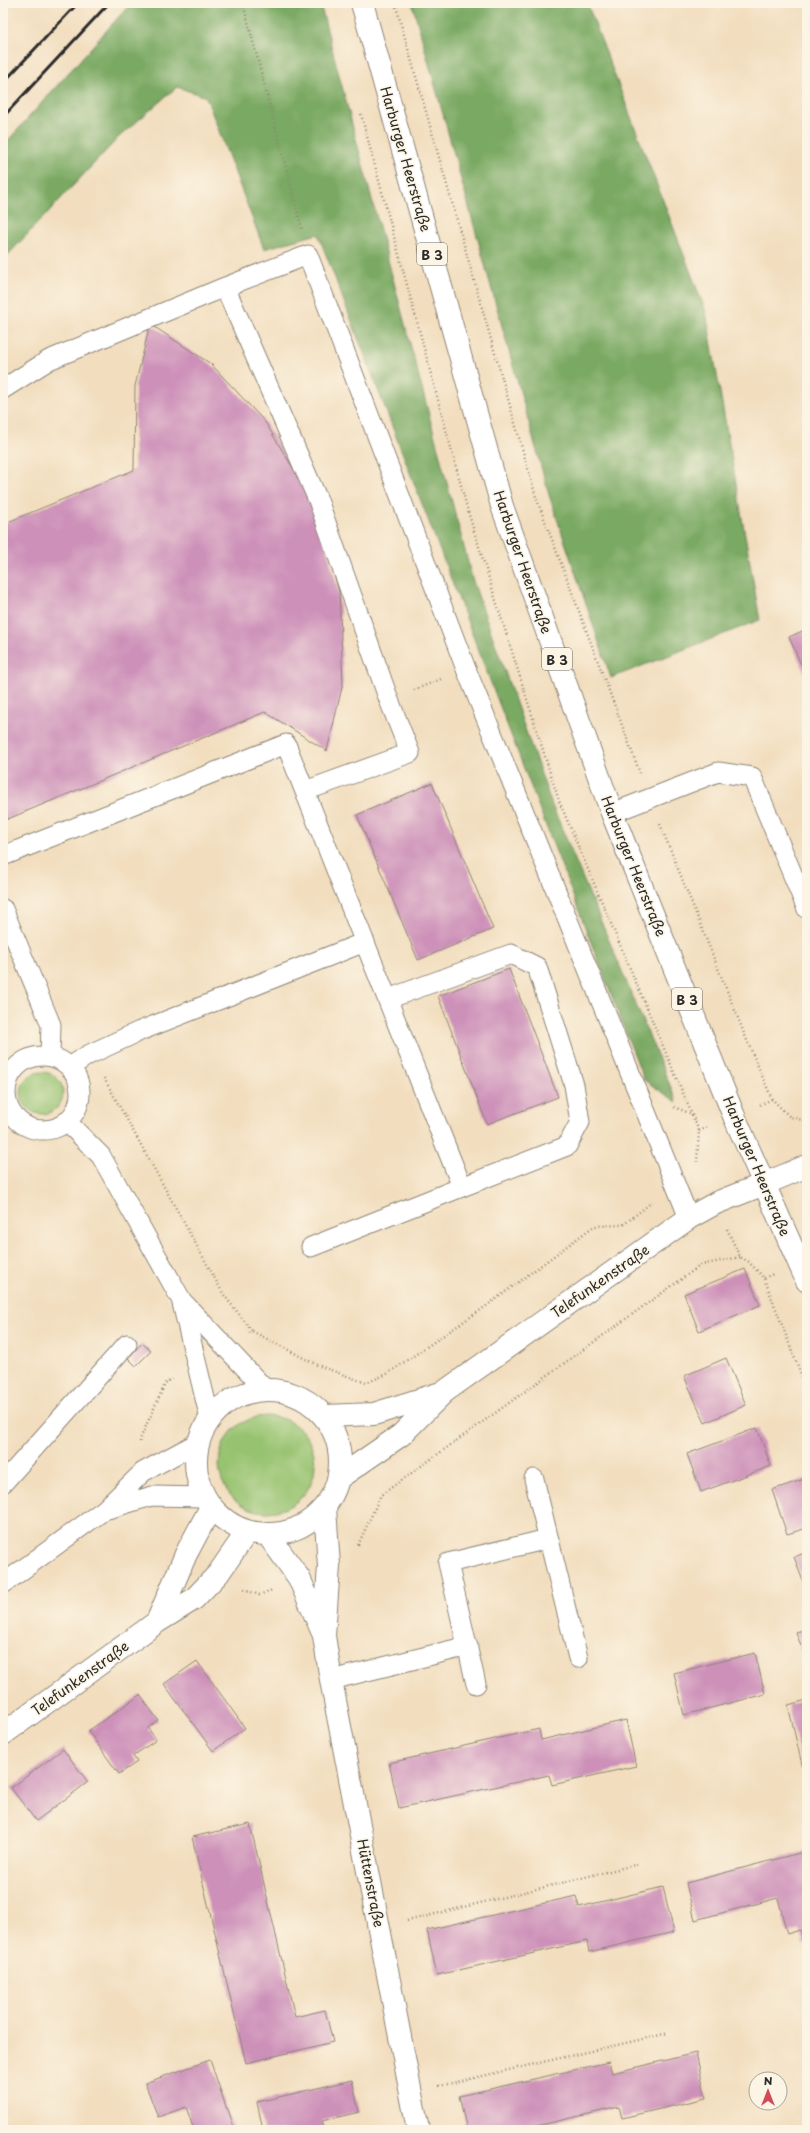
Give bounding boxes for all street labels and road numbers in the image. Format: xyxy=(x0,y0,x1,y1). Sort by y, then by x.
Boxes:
street label: Harburger Heerstraße xyxy=(375,84,437,234)
road number: B 3 xyxy=(417,243,447,265)
street label: Harburger Heerstraße xyxy=(489,488,557,636)
road number: B 3 xyxy=(542,648,572,670)
street label: Harburger Heerstraße xyxy=(596,792,672,940)
road number: B 3 xyxy=(672,988,702,1010)
street label: Harburger Heerstraße xyxy=(718,1093,796,1239)
street label: Telefunkenstraße xyxy=(546,1239,654,1323)
street label: Telefunkenstraße xyxy=(27,1635,133,1721)
street label: Hüttenstraße xyxy=(352,1837,390,1929)

